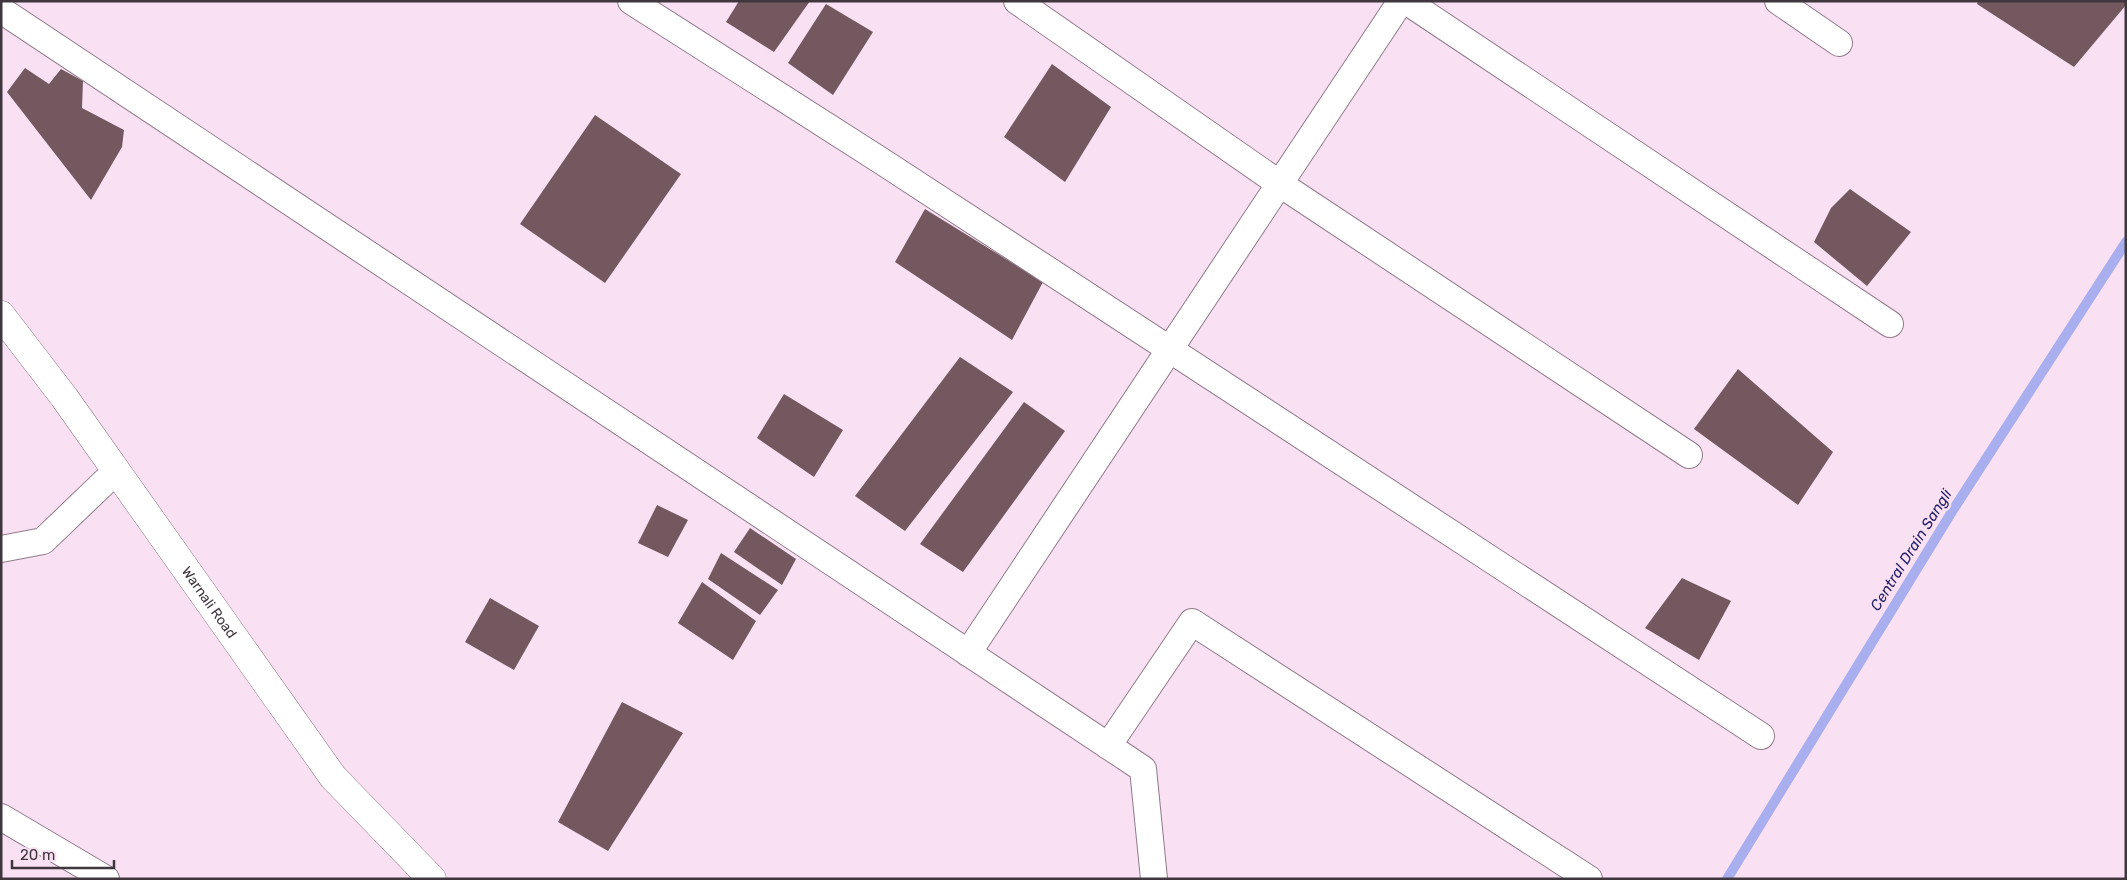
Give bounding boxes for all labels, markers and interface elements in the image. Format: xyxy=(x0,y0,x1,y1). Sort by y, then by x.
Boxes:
water label: Central Drain Sangli xyxy=(1866,486,1956,614)
street label: Warnali Road xyxy=(178,564,240,642)
scale bar xyxy=(12,838,115,870)
text: 20 m xyxy=(20,846,55,864)

